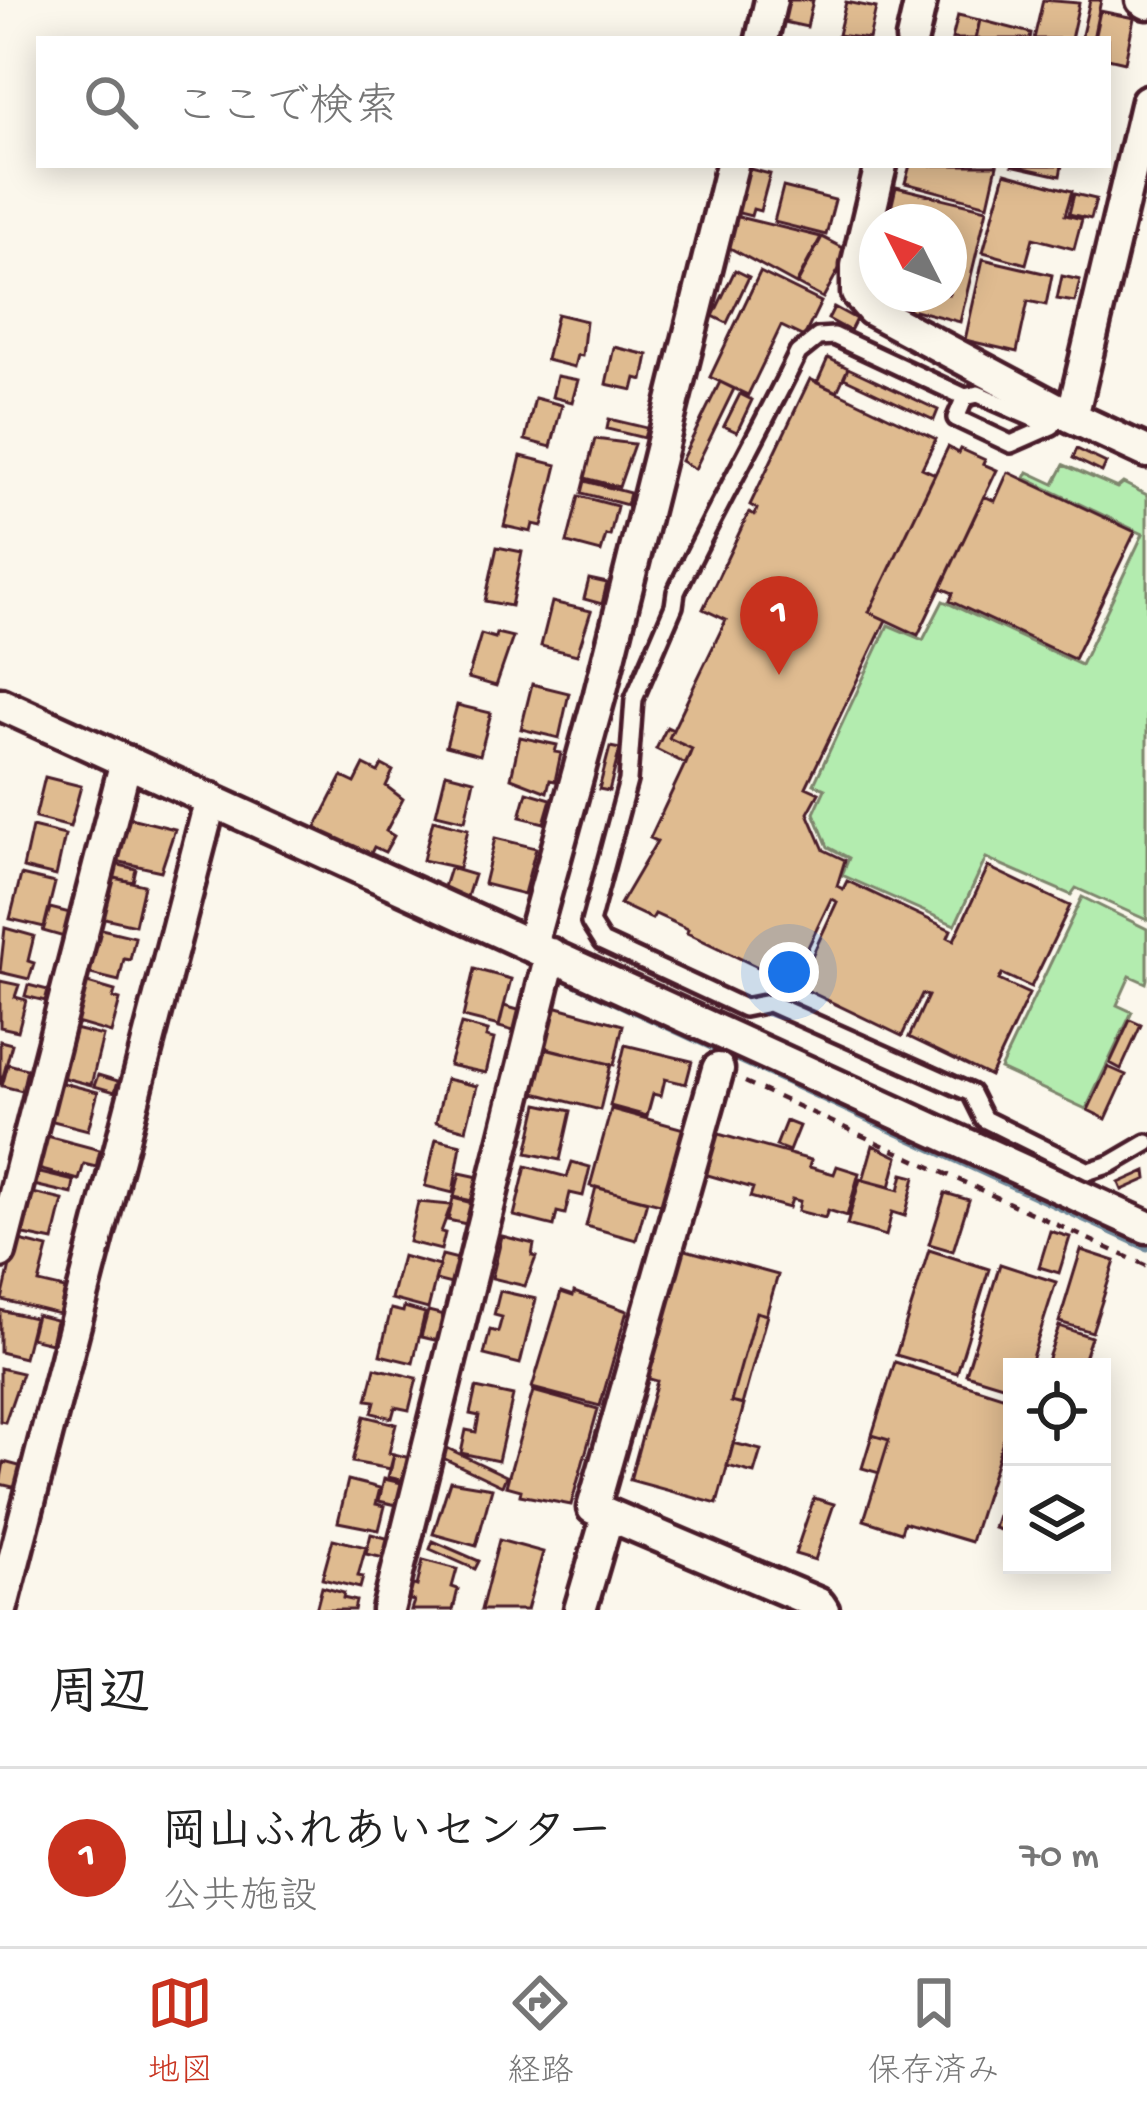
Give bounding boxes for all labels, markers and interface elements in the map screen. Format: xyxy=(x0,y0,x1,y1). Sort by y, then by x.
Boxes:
search box xyxy=(36,36,1111,168)
icon: search xyxy=(78,69,144,135)
text: ここで検索 xyxy=(174,84,399,137)
north arrow xyxy=(859,204,967,312)
pin: 1 xyxy=(740,576,818,675)
your location xyxy=(759,942,819,1002)
map controls xyxy=(1003,1358,1111,1574)
button: locate xyxy=(1003,1358,1111,1466)
button: layers xyxy=(1003,1466,1111,1574)
text: 周辺 xyxy=(48,1668,150,1728)
text: 岡山ふれあいセンター xyxy=(162,1809,612,1862)
text: 1 xyxy=(79,1835,95,1881)
text: 70 m xyxy=(1020,1835,1099,1881)
text: 公共施設 xyxy=(162,1877,318,1923)
tab: 地図 xyxy=(147,1970,213,2093)
tab: 経路 xyxy=(507,1970,573,2093)
tab: 保存済み xyxy=(868,1970,1000,2093)

